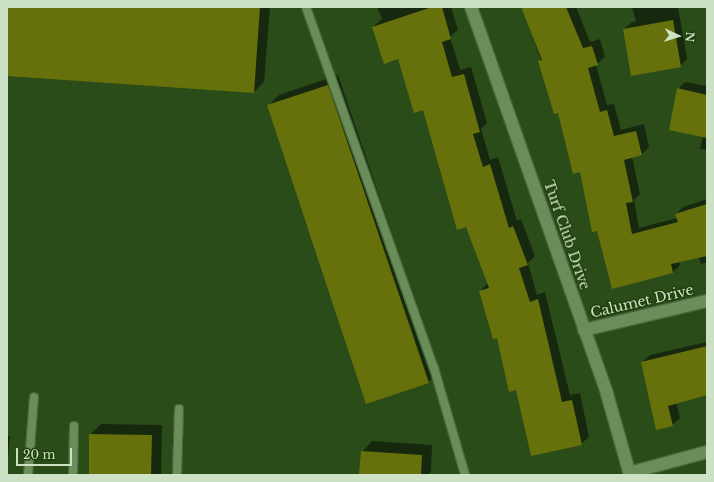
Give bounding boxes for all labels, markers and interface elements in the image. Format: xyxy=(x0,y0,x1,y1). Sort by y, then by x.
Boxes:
north arrow xyxy=(658,16,698,56)
text: N xyxy=(683,31,697,42)
street label: Turf Club Drive xyxy=(540,178,594,292)
street label: Calumet Drive xyxy=(589,281,695,321)
scale bar xyxy=(18,440,74,466)
text: 20 m xyxy=(23,447,55,462)

